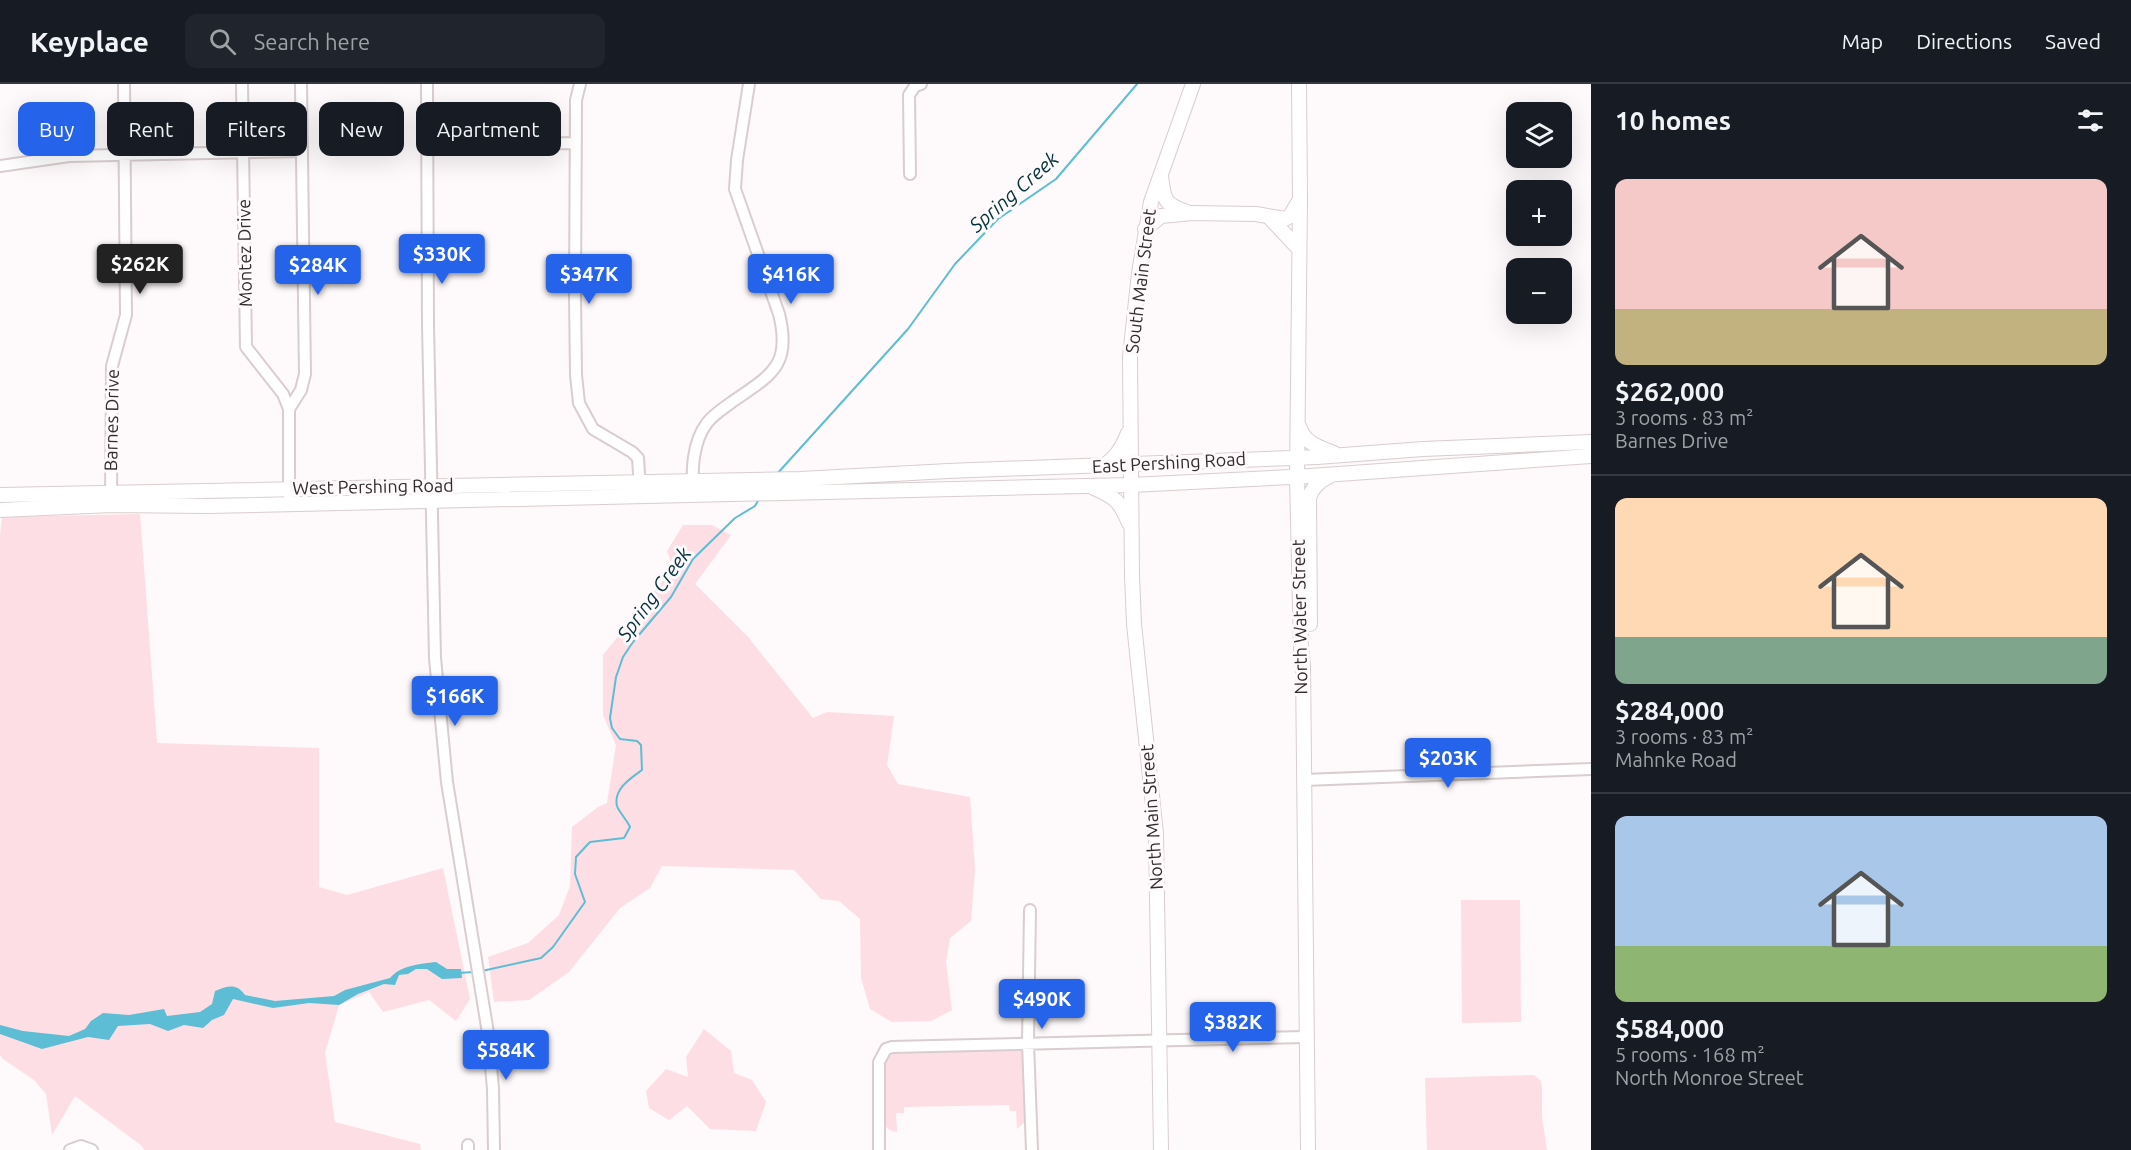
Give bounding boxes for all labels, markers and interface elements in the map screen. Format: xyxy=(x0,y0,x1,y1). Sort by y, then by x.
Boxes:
search box xyxy=(185,14,605,68)
icon: search xyxy=(206,25,239,58)
text: Keyplace xyxy=(30,26,149,57)
text: Search here xyxy=(254,29,370,54)
text: Map xyxy=(1842,29,1883,53)
text: Directions xyxy=(1916,29,2012,53)
text: Saved xyxy=(2045,29,2101,53)
chip: Buy xyxy=(18,102,95,156)
chip: Rent xyxy=(107,102,194,156)
chip: Filters xyxy=(206,102,307,156)
chip: New xyxy=(319,102,404,156)
chip: Apartment xyxy=(416,102,561,156)
map controls xyxy=(1506,102,1572,324)
button: layers xyxy=(1506,102,1572,168)
icon: filters xyxy=(2074,104,2107,137)
text: 10 homes xyxy=(1615,106,1731,135)
water label: Spring Creek xyxy=(964,146,1064,237)
button: + xyxy=(1506,180,1572,246)
street label: Montez Drive xyxy=(233,199,255,307)
street label: South Main Street xyxy=(1121,207,1159,354)
icon: home xyxy=(1807,218,1915,326)
pin: $330K xyxy=(400,234,484,285)
text: $330K xyxy=(413,242,471,265)
pin: $262K xyxy=(98,244,182,295)
pin: $284K xyxy=(276,245,360,296)
text: $262K xyxy=(111,252,169,275)
text: $284K xyxy=(289,253,347,276)
pin: $347K xyxy=(547,254,631,305)
pin: $416K xyxy=(749,254,833,305)
button: − xyxy=(1506,258,1572,324)
text: $347K xyxy=(560,262,618,285)
text: $416K xyxy=(762,262,820,285)
street label: Barnes Drive xyxy=(100,369,122,471)
text: $262,000 xyxy=(1615,377,1724,406)
text: 3 rooms · 83 m² xyxy=(1615,406,1753,429)
text: Barnes Drive xyxy=(1615,429,1729,452)
street label: East Pershing Road xyxy=(1091,448,1246,476)
street label: West Pershing Road xyxy=(292,475,454,497)
icon: home xyxy=(1807,537,1915,645)
street label: North Water Street xyxy=(1288,539,1310,695)
water label: Spring Creek xyxy=(611,542,696,646)
pin: $166K xyxy=(413,676,497,727)
text: $166K xyxy=(426,684,484,707)
text: $284,000 xyxy=(1615,696,1724,725)
text: 3 rooms · 83 m² xyxy=(1615,725,1753,748)
pin: $203K xyxy=(1406,738,1490,789)
street label: North Main Street xyxy=(1136,744,1166,890)
text: $203K xyxy=(1419,746,1477,769)
text: Mahnke Road xyxy=(1615,748,1737,771)
icon: home xyxy=(1807,855,1915,963)
pin: $490K xyxy=(1000,979,1084,1030)
text: $490K xyxy=(1013,987,1071,1010)
pin: $382K xyxy=(1191,1002,1275,1053)
text: $382K xyxy=(1204,1010,1262,1033)
text: $584,000 xyxy=(1615,1014,1724,1043)
pin: $584K xyxy=(464,1030,548,1081)
text: $584K xyxy=(477,1038,535,1061)
text: 5 rooms · 168 m² xyxy=(1615,1043,1765,1066)
text: North Monroe Street xyxy=(1615,1066,1804,1089)

